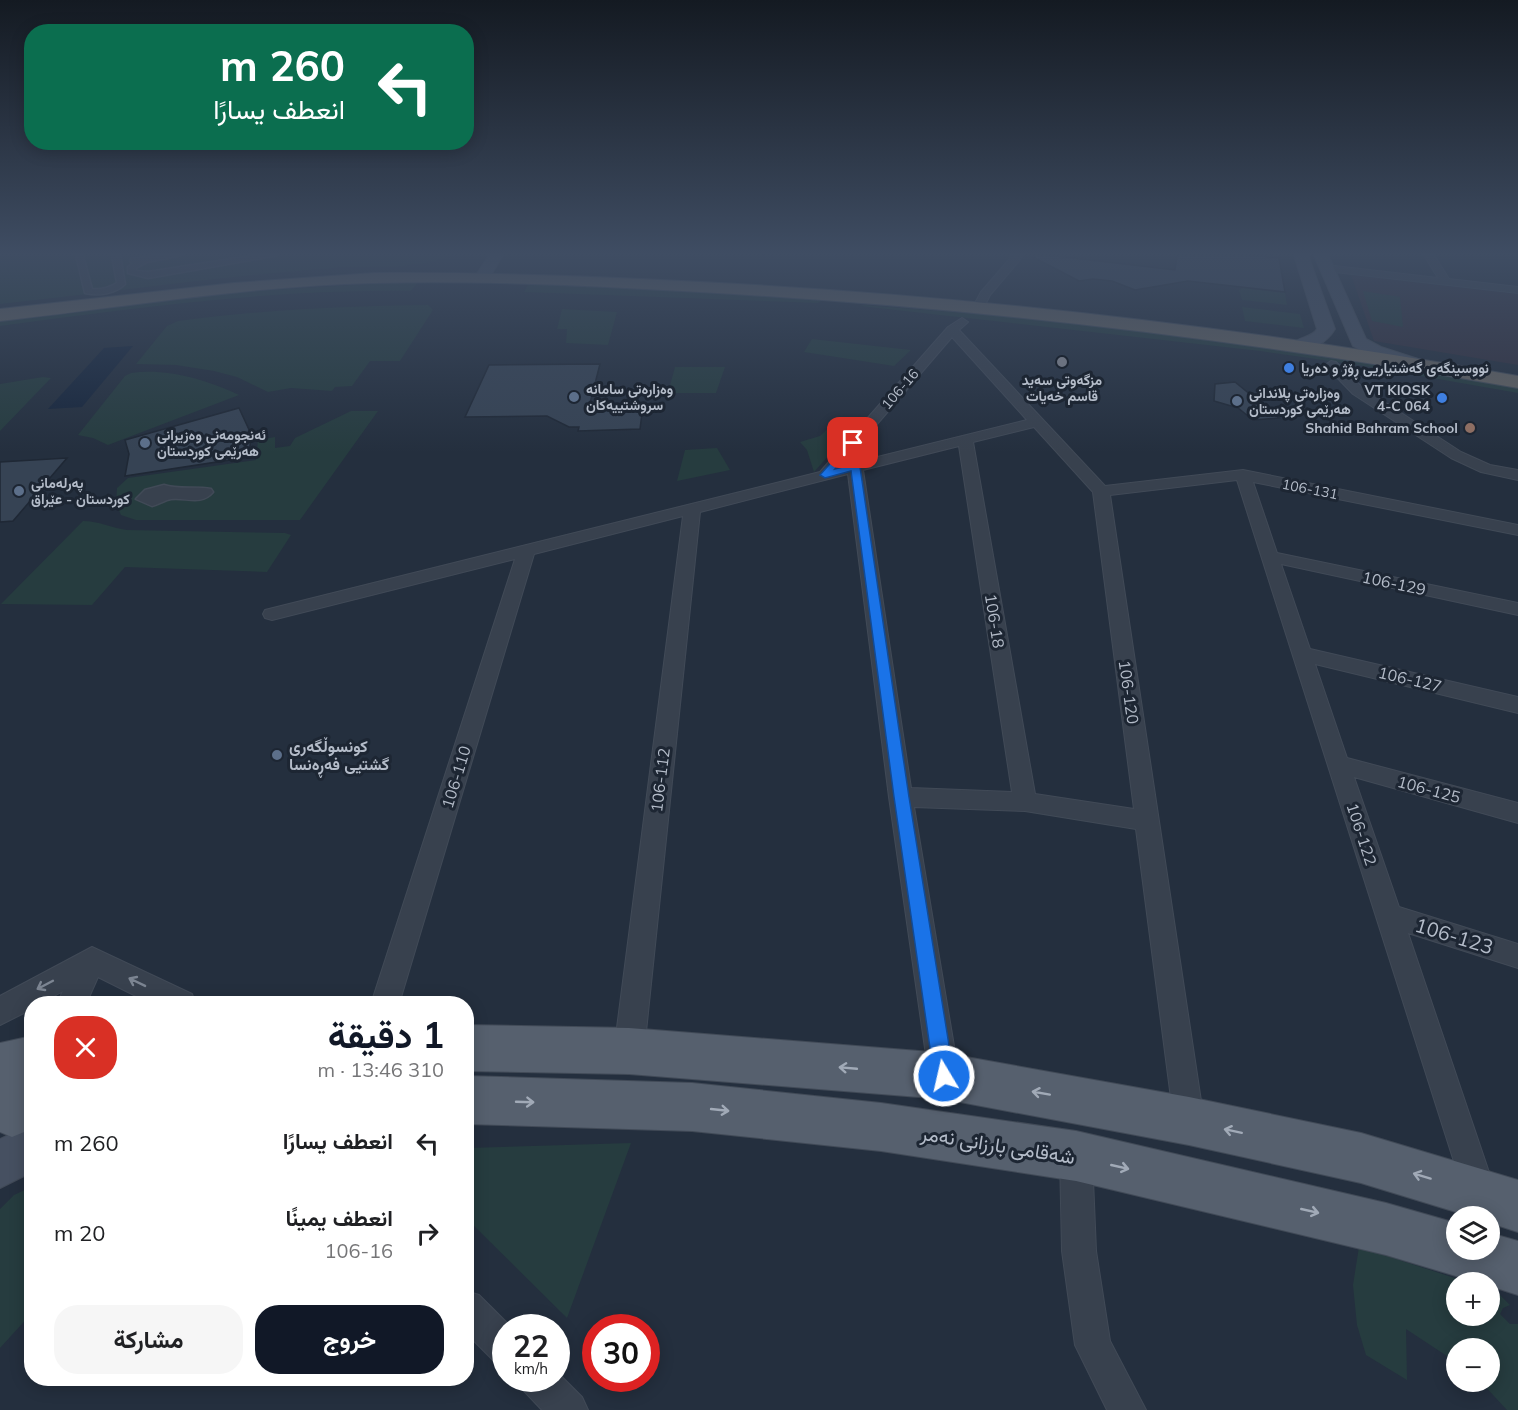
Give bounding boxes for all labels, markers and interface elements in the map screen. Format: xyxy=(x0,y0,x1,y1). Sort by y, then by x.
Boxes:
text: 260 m xyxy=(220,39,345,92)
icon: left xyxy=(366,48,444,126)
text: انعطف يسارًا xyxy=(213,92,345,126)
marker: مزگەوتی سەید قاسم خەیات xyxy=(1055,355,1069,369)
place label: نووسینگەی گەشتیاریی ڕۆژ و دەریا xyxy=(1301,359,1489,380)
marker: نووسینگەی گەشتیاریی ڕۆژ و دەریا xyxy=(1282,361,1296,375)
street label: 106-16 xyxy=(877,365,923,413)
place label: مزگەوتی سەید قاسم خەیات xyxy=(1022,371,1103,405)
place label: وەزارەتی سامانە سروشتییەکان xyxy=(586,380,673,414)
place label: VT KIOSK 4-C 064 xyxy=(1364,381,1431,415)
place label: وەزارەتی پلاندانی هەرێمی کوردستان xyxy=(1249,384,1351,418)
marker: وەزارەتی سامانە سروشتییەکان xyxy=(567,390,581,404)
marker: VT KIOSK 4-C 064 xyxy=(1435,391,1449,405)
marker: وەزارەتی پلاندانی هەرێمی کوردستان xyxy=(1230,394,1244,408)
pin xyxy=(827,417,878,468)
place label: Shahid Bahram School xyxy=(1305,419,1458,437)
marker: Shahid Bahram School xyxy=(1463,421,1477,435)
place label: ئەنجومەنی وەزیرانی هەرێمی کوردستان xyxy=(157,426,266,460)
icon: arrive xyxy=(836,426,869,459)
marker: ئەنجومەنی وەزیرانی هەرێمی کوردستان xyxy=(138,436,152,450)
place label: پەرلەمانی کوردستان - عێراق xyxy=(31,474,130,508)
street label: 106-131 xyxy=(1281,475,1339,503)
marker: پەرلەمانی کوردستان - عێراق xyxy=(12,484,26,498)
street label: 106-129 xyxy=(1360,567,1428,599)
street label: 106-18 xyxy=(981,592,1009,650)
street label: 106-120 xyxy=(1115,659,1143,725)
street label: 106-127 xyxy=(1376,662,1444,696)
place label: کونسوڵگەری گشتیی فەڕەنسا xyxy=(289,736,389,778)
street label: 106-110 xyxy=(437,743,475,811)
street label: 106-112 xyxy=(646,747,674,813)
marker: کونسوڵگەری گشتیی فەڕەنسا xyxy=(270,748,284,762)
street label: 106-125 xyxy=(1395,771,1463,807)
street label: 106-122 xyxy=(1343,800,1381,868)
street label: 106-123 xyxy=(1412,912,1496,959)
one-way arrow xyxy=(128,975,146,987)
one-way arrow xyxy=(37,980,55,991)
text: 1 دقيقة xyxy=(328,1012,444,1057)
button: close xyxy=(54,1016,117,1079)
position arrow xyxy=(912,1044,976,1108)
text: 310 m · 13:46 xyxy=(318,1057,444,1082)
one-way arrow xyxy=(839,1062,859,1073)
one-way arrow xyxy=(1032,1087,1052,1098)
one-way arrow xyxy=(514,1096,534,1108)
one-way arrow xyxy=(709,1105,729,1116)
street label: شەقامی بارزانی نەمر xyxy=(918,1120,1077,1170)
one-way arrow xyxy=(1223,1124,1242,1136)
text: انعطف يسارًا xyxy=(283,1127,393,1155)
icon: left xyxy=(411,1127,444,1160)
text: 260 m xyxy=(54,1129,119,1157)
one-way arrow xyxy=(1111,1161,1130,1173)
one-way arrow xyxy=(1413,1170,1432,1181)
text: انعطف يمينًا xyxy=(286,1204,393,1232)
one-way arrow xyxy=(1300,1206,1320,1217)
map controls xyxy=(1446,1206,1500,1392)
button: layers xyxy=(1446,1206,1500,1260)
icon: right xyxy=(411,1217,444,1250)
text: 20 m xyxy=(54,1219,105,1247)
text: 106-16 xyxy=(324,1238,393,1263)
button: + xyxy=(1446,1272,1500,1326)
button: مشاركة xyxy=(54,1305,243,1374)
button: خروج xyxy=(255,1305,444,1374)
speed limit sign: 30 xyxy=(582,1314,660,1392)
text: 22 xyxy=(513,1327,549,1365)
button: − xyxy=(1446,1338,1500,1392)
text: km/h xyxy=(514,1359,548,1378)

